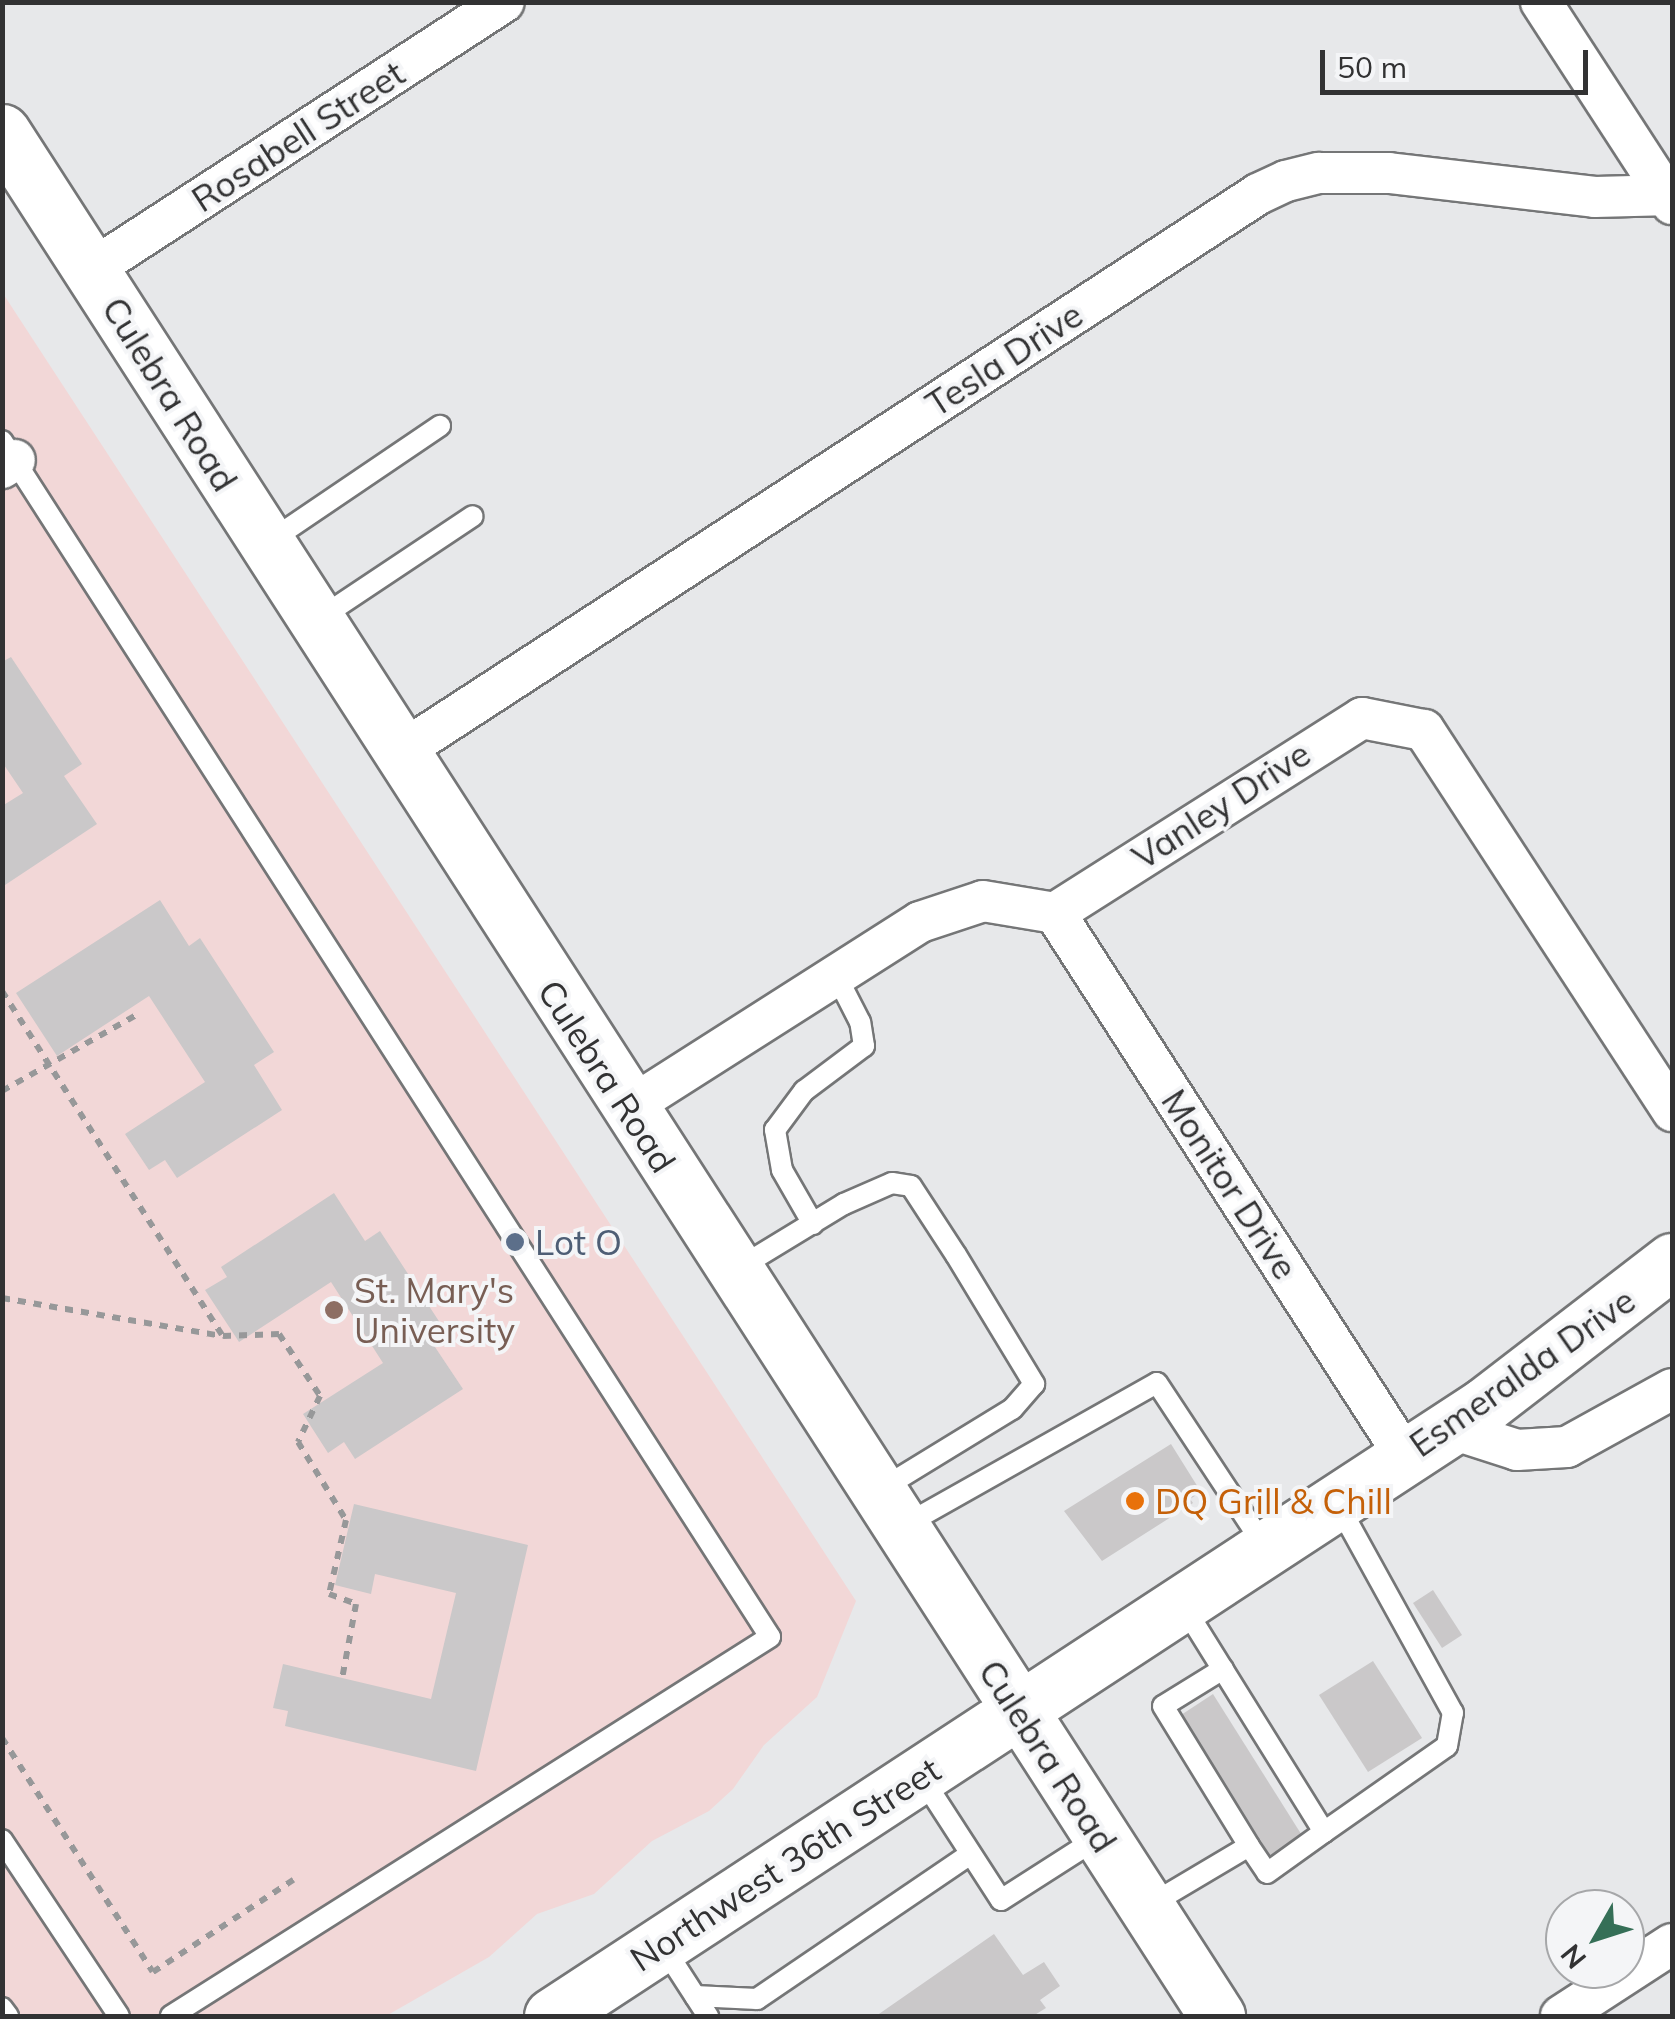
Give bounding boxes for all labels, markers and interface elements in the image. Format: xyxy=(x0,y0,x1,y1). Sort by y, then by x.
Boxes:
scale bar xyxy=(1325,30,1592,92)
text: 50 m xyxy=(1337,48,1407,86)
street label: Rosabell Street xyxy=(184,52,412,220)
street label: Culebra Road xyxy=(94,289,246,499)
street label: Tesla Drive xyxy=(918,293,1090,425)
street label: Vanley Drive xyxy=(1124,732,1318,878)
street label: Culebra Road xyxy=(529,972,685,1180)
street label: Monitor Drive xyxy=(1153,1081,1307,1287)
place label: Lot O xyxy=(535,1221,622,1263)
marker: Lot O xyxy=(504,1231,526,1253)
place label: St. Mary's University xyxy=(354,1269,515,1351)
street label: Esmeralda Drive xyxy=(1401,1279,1643,1465)
marker: St. Mary's University xyxy=(323,1299,345,1321)
place label: DQ Grill & Chill xyxy=(1155,1480,1392,1522)
marker: DQ Grill & Chill xyxy=(1124,1490,1146,1512)
street label: Culebra Road xyxy=(970,1652,1126,1860)
street label: Northwest 36th Street xyxy=(622,1748,948,1980)
north arrow xyxy=(1545,1889,1645,1989)
text: N xyxy=(1553,1938,1593,1976)

